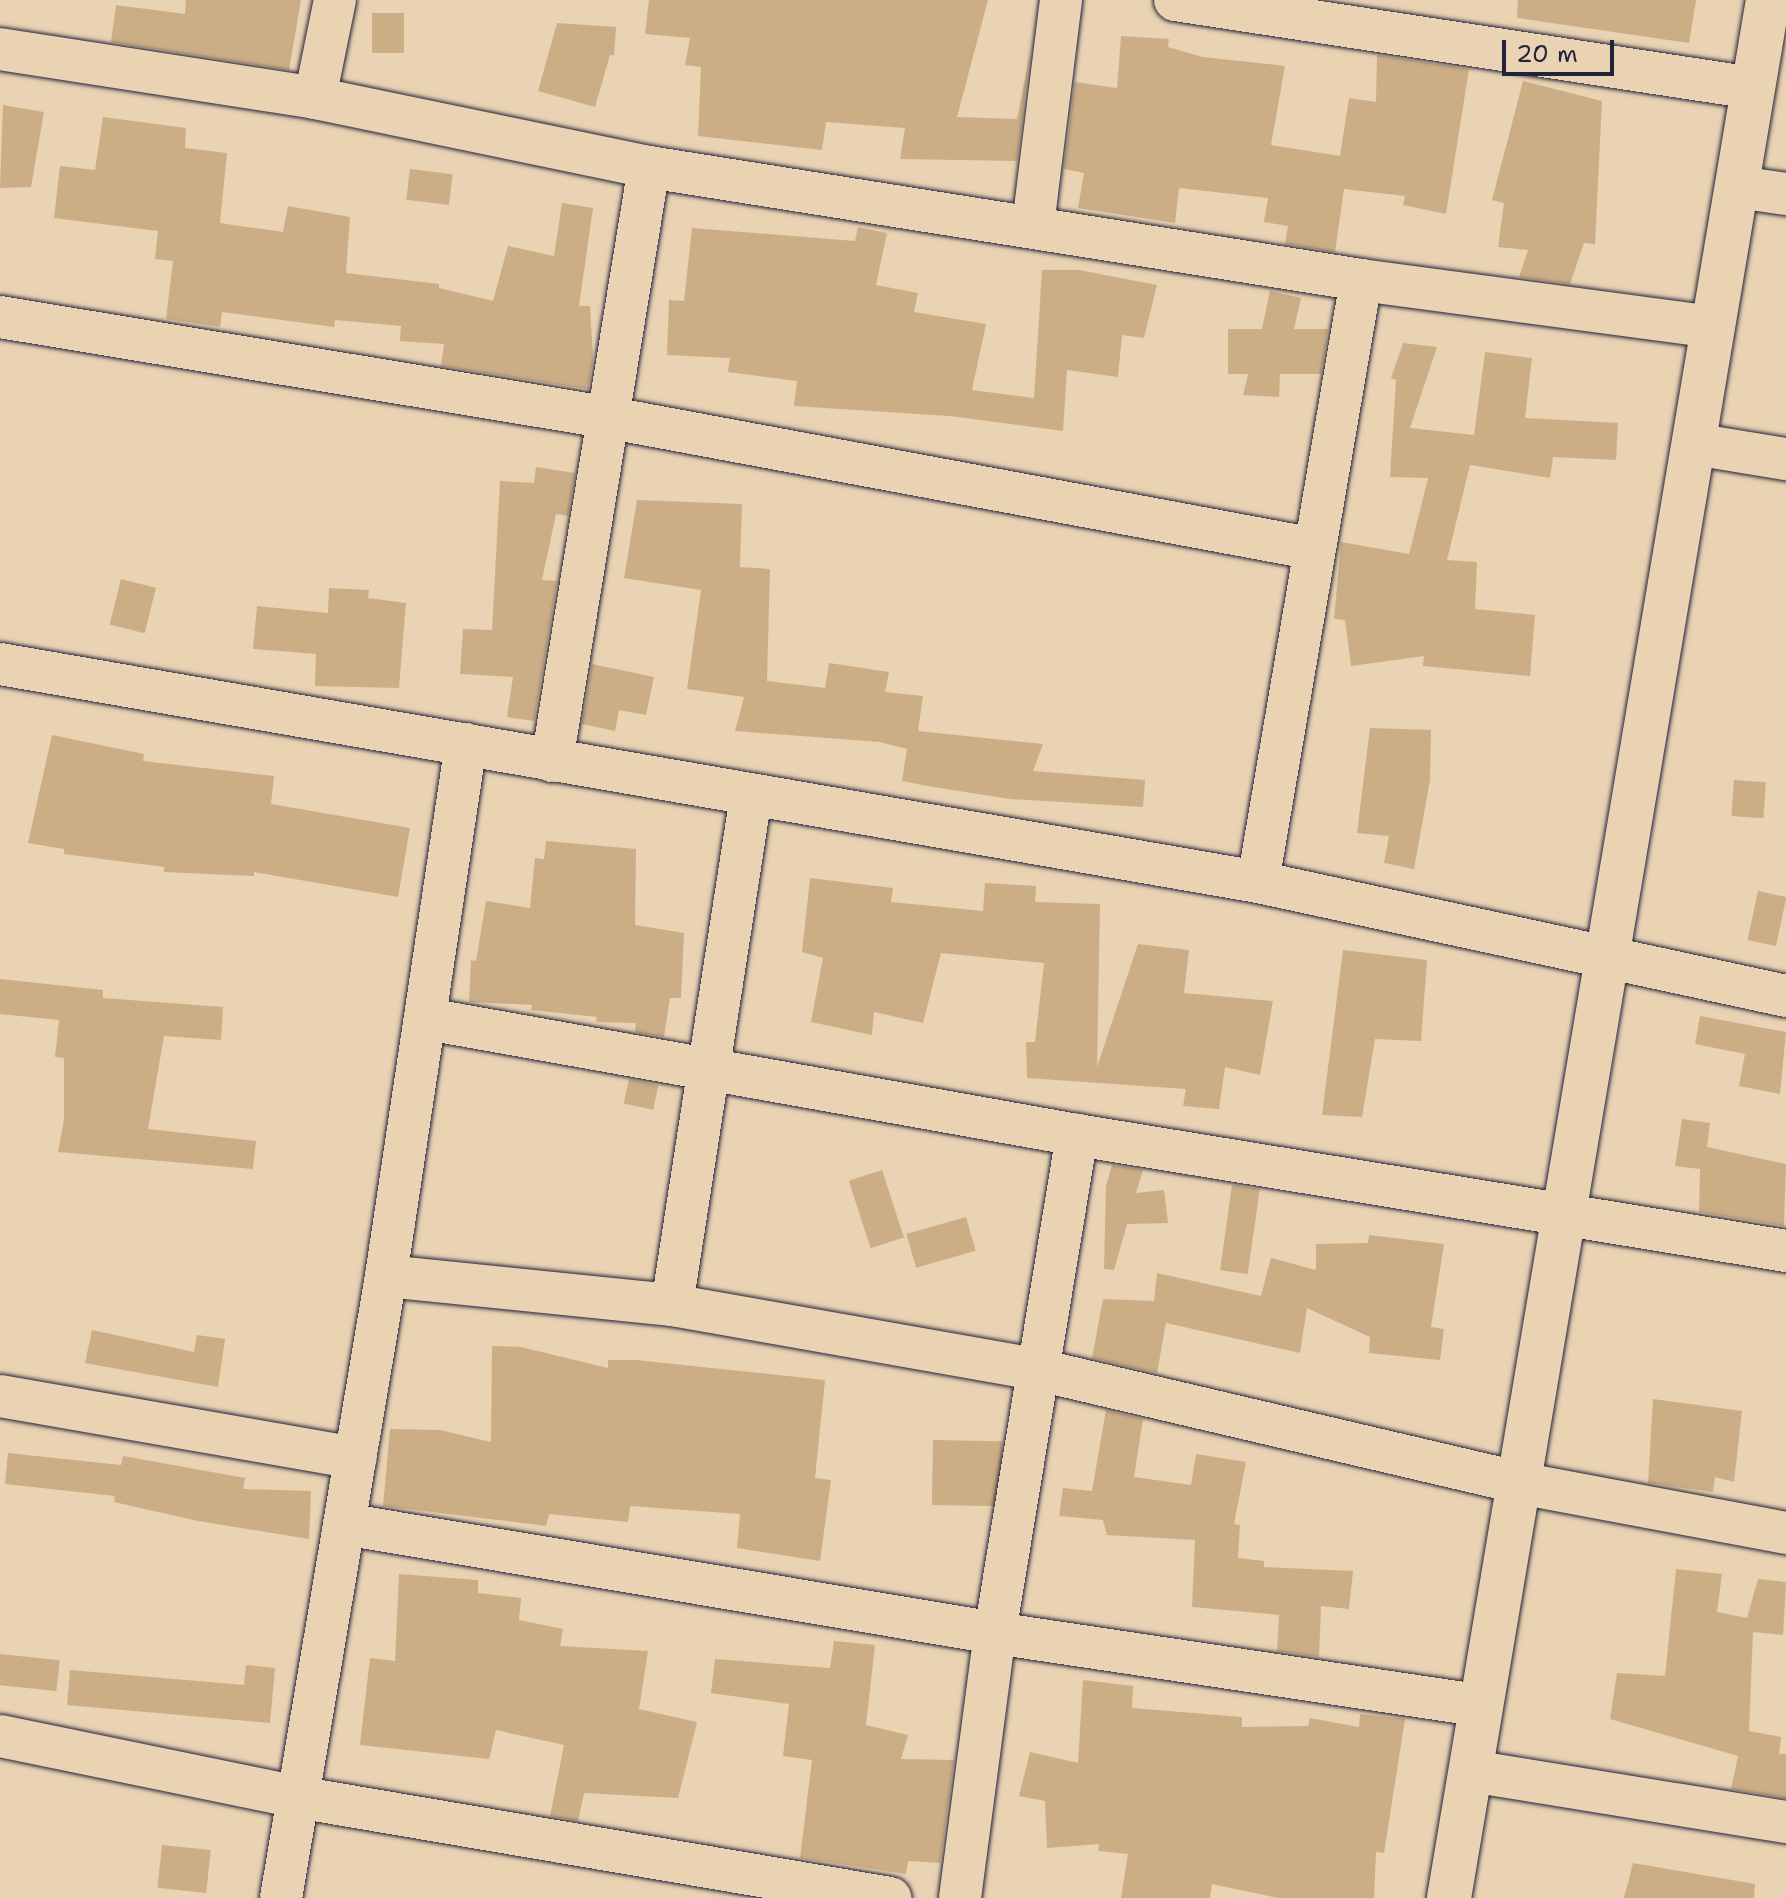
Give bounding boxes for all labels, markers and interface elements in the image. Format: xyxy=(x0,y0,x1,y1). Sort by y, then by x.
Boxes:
scale bar xyxy=(1506,24,1618,74)
text: 20 m xyxy=(1516,38,1578,70)

